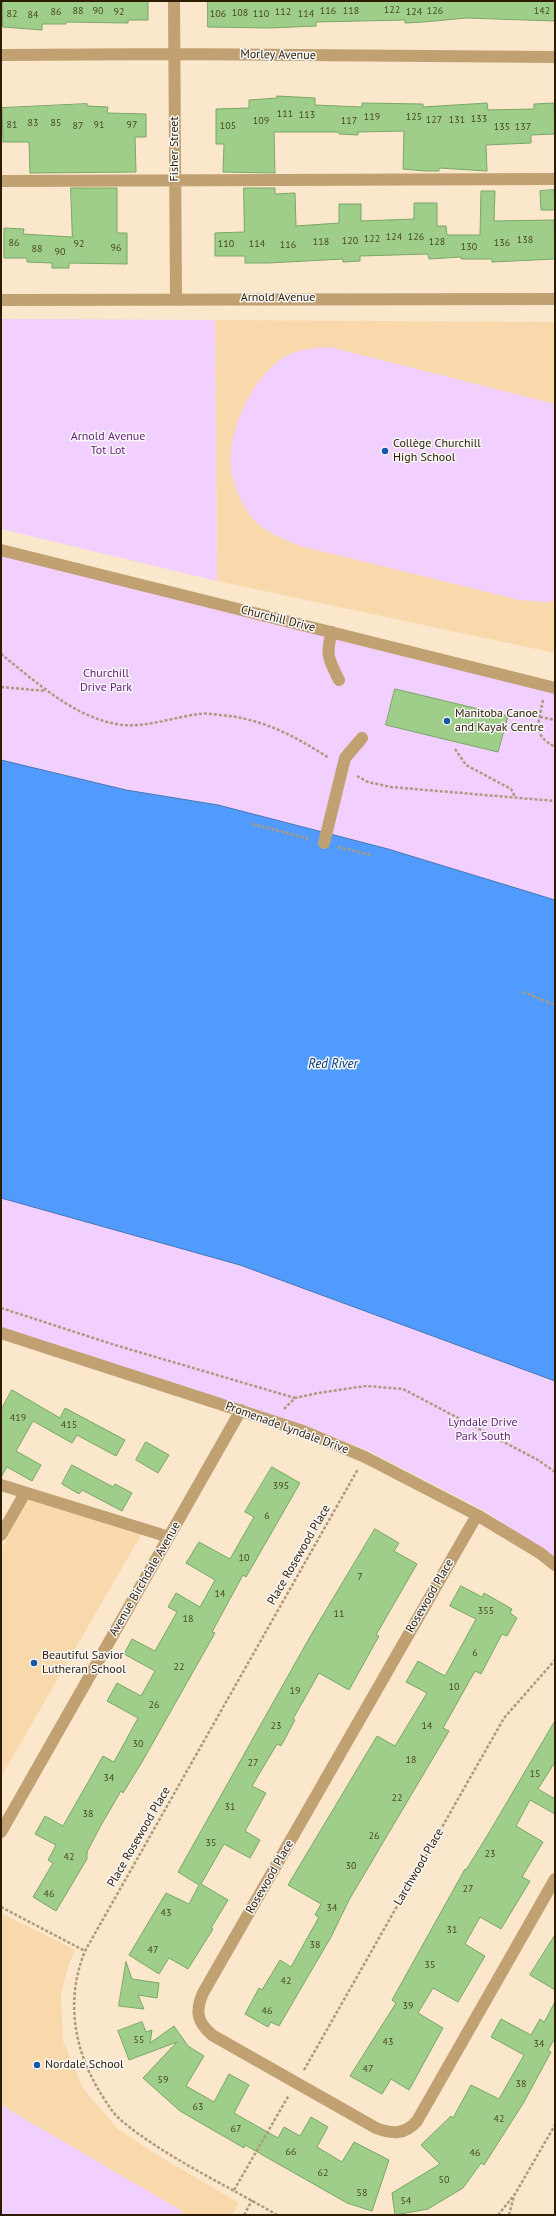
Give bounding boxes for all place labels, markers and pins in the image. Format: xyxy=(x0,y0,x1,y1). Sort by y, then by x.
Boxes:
place label: Collège Churchill High School xyxy=(393,437,481,465)
marker: Collège Churchill High School xyxy=(380,446,390,456)
place label: Manitoba Canoe and Kayak Centre xyxy=(455,707,544,735)
marker: Manitoba Canoe and Kayak Centre xyxy=(442,716,452,726)
place label: Beautiful Savior Lutheran School xyxy=(42,1649,126,1677)
marker: Beautiful Savior Lutheran School xyxy=(29,1658,39,1668)
place label: Nordale School xyxy=(45,2058,124,2072)
marker: Nordale School xyxy=(32,2060,42,2070)

